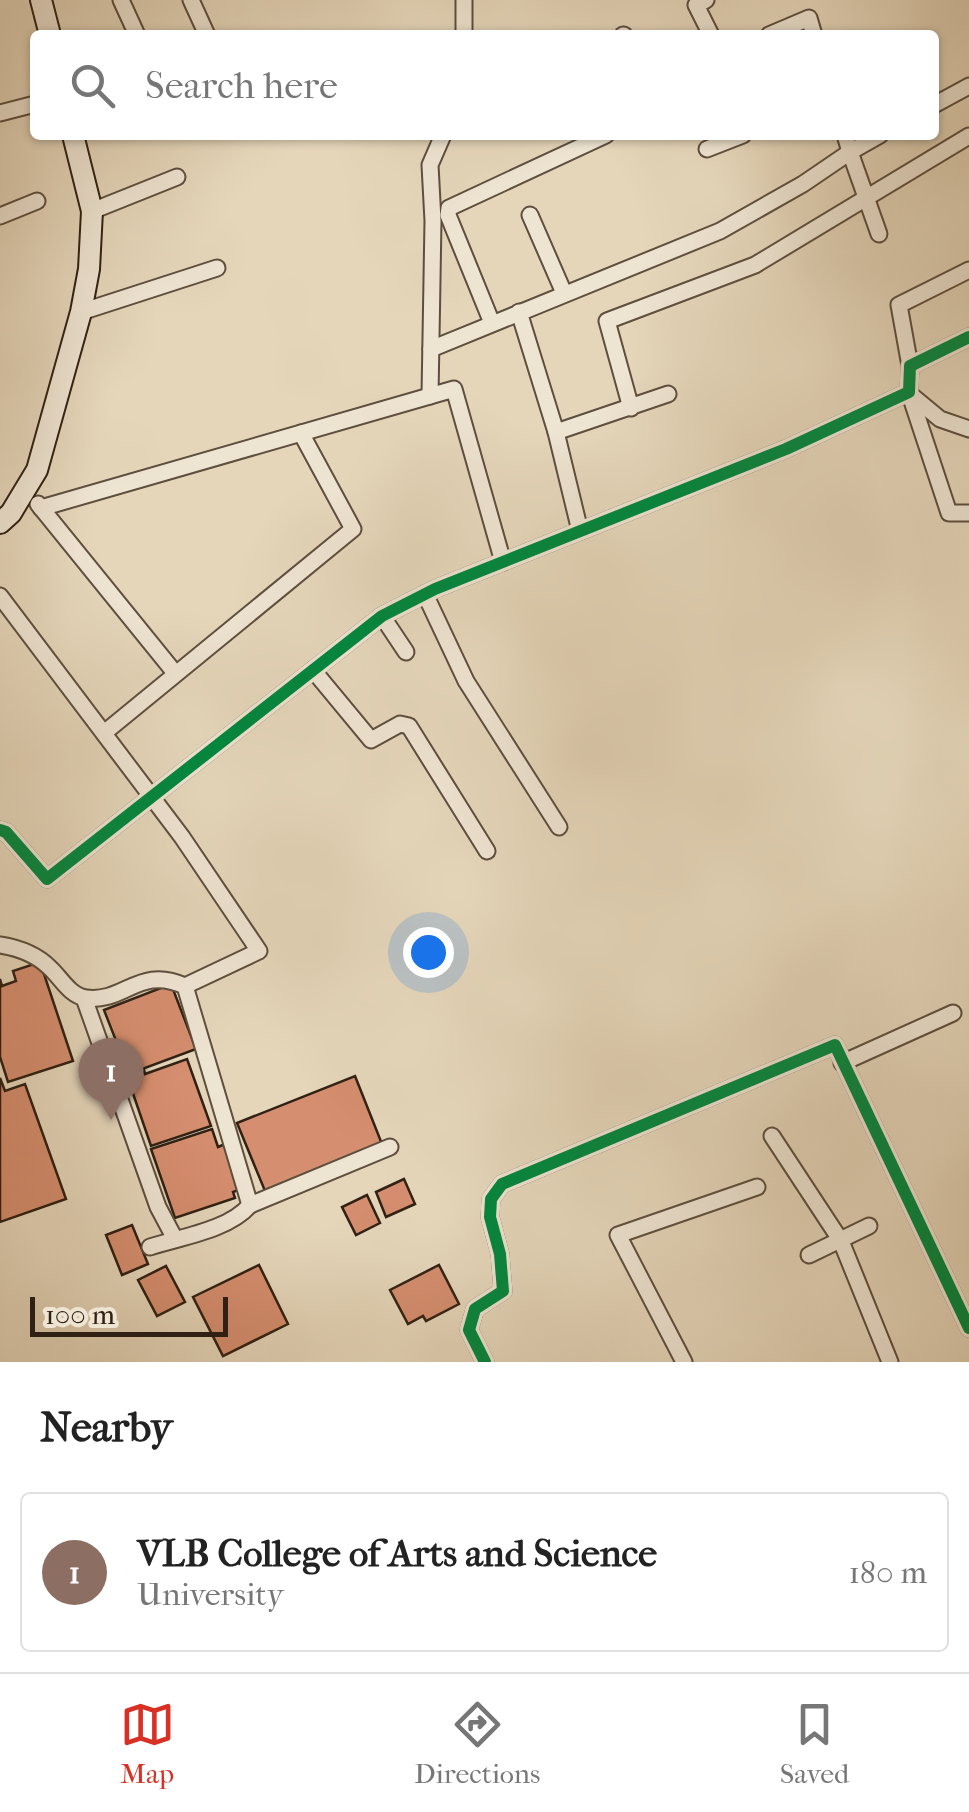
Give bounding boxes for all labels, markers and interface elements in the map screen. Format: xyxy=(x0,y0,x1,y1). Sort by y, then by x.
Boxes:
search box xyxy=(30,30,939,140)
icon: search xyxy=(65,58,120,113)
text: Search here xyxy=(145,63,338,108)
your location xyxy=(403,927,454,978)
pin: 1 xyxy=(78,1038,144,1120)
scale bar xyxy=(30,1292,228,1336)
text: 100 m xyxy=(45,1298,115,1331)
text: Nearby xyxy=(40,1403,172,1452)
text: VLB College of Arts and Science xyxy=(137,1531,657,1576)
text: 1 xyxy=(69,1554,80,1591)
text: 180 m xyxy=(848,1554,927,1591)
text: University xyxy=(137,1576,284,1613)
tab: Map xyxy=(120,1697,175,1790)
tab: Directions xyxy=(414,1697,540,1790)
tab: Saved xyxy=(780,1697,849,1790)

